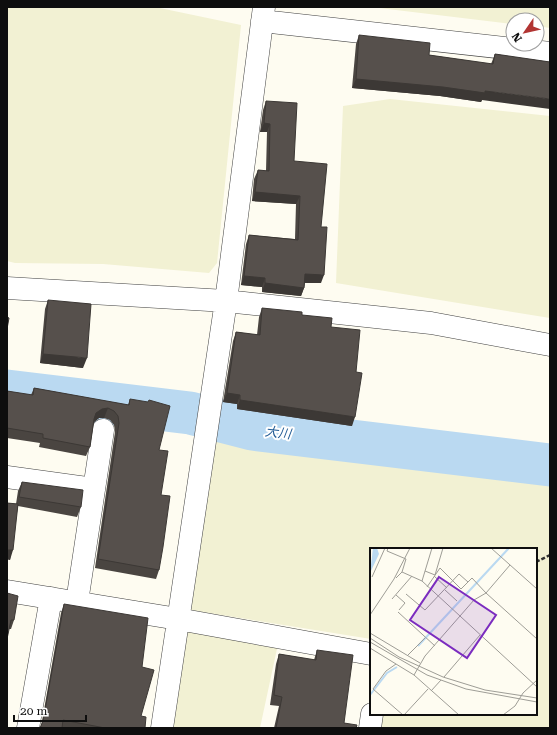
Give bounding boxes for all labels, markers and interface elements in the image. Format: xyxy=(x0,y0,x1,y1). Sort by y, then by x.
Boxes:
north arrow xyxy=(505,12,545,52)
text: N xyxy=(509,30,525,44)
water label: 大川 xyxy=(264,423,294,442)
inset map xyxy=(370,548,537,715)
scale bar xyxy=(14,697,86,723)
text: 20 m xyxy=(20,704,47,718)

